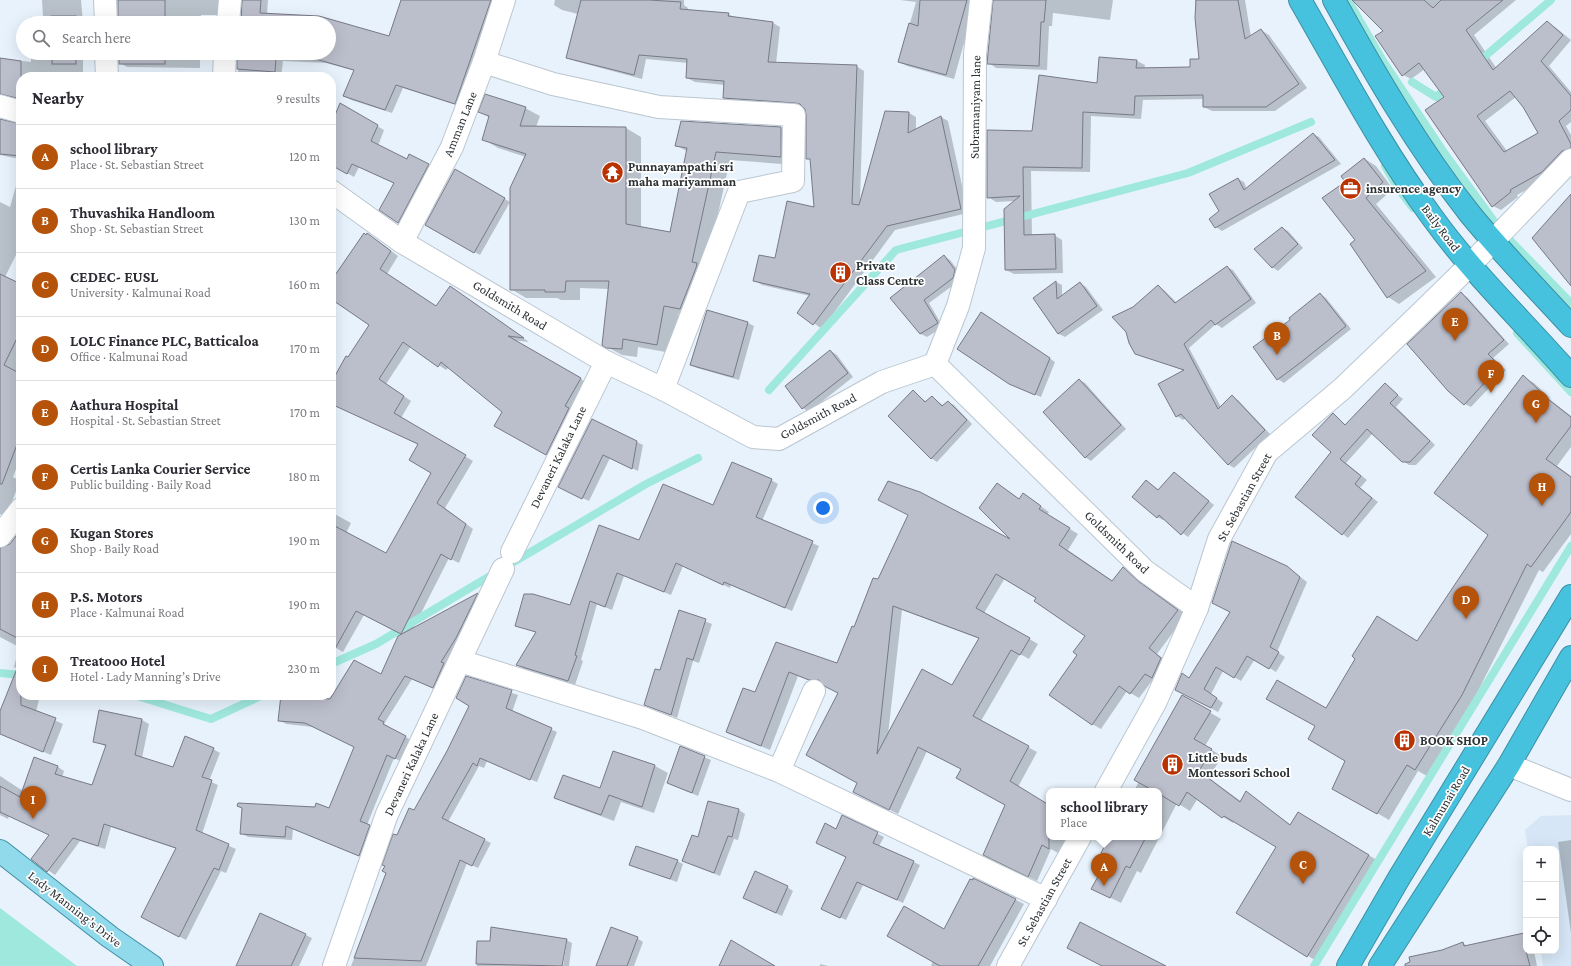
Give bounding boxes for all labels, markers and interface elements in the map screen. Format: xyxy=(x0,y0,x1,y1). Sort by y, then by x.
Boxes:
search box xyxy=(16,16,336,60)
icon: search xyxy=(30,27,52,49)
text: Search here xyxy=(62,30,131,46)
street label: Subramaniyam lane xyxy=(967,55,983,159)
text: Nearby xyxy=(32,89,84,108)
street label: Amman Lane xyxy=(440,89,480,159)
text: 9 results xyxy=(276,91,320,106)
text: school library xyxy=(70,141,158,157)
text: A xyxy=(41,149,49,164)
text: 120 m xyxy=(289,149,320,164)
text: Place · St. Sebastian Street xyxy=(70,157,204,172)
place label: Punnayampathi sri maha mariyamman xyxy=(628,159,737,189)
temple icon: Punnayampathi sri maha mariyamman xyxy=(600,160,626,186)
office icon: insurence agency xyxy=(1338,175,1364,201)
place label: insurence agency xyxy=(1366,181,1462,196)
street label: Baily Road xyxy=(1419,202,1464,254)
text: Thuvashika Handloom xyxy=(70,205,215,221)
text: B xyxy=(41,213,49,228)
text: 130 m xyxy=(289,213,320,228)
text: Shop · St. Sebastian Street xyxy=(70,221,203,236)
place label: Private Class Centre xyxy=(856,258,924,288)
building icon: Private Class Centre xyxy=(827,259,853,285)
text: CEDEC- EUSL xyxy=(70,269,158,285)
text: C xyxy=(41,277,49,292)
text: 160 m xyxy=(289,277,320,292)
street label: Goldsmith Road xyxy=(470,277,550,333)
text: University · Kalmunai Road xyxy=(70,285,211,300)
pin: E xyxy=(1442,308,1468,341)
pin: B xyxy=(1264,322,1290,355)
text: LOLC Finance PLC, Batticaloa xyxy=(70,333,259,349)
text: D xyxy=(41,341,49,356)
text: 170 m xyxy=(290,341,320,356)
text: Office · Kalmunai Road xyxy=(70,349,188,364)
pin: F xyxy=(1478,360,1504,393)
street label: Goldsmith Road xyxy=(777,390,859,442)
pin: G xyxy=(1523,390,1549,423)
text: Aathura Hospital xyxy=(70,397,179,413)
street label: Devaneri Kalaka Lane xyxy=(527,403,589,511)
text: E xyxy=(41,405,49,420)
text: 170 m xyxy=(290,405,320,420)
text: Hospital · St. Sebastian Street xyxy=(70,413,221,428)
street label: St. Sebastian Street xyxy=(1213,449,1275,544)
text: Certis Lanka Courier Service xyxy=(70,461,251,477)
text: F xyxy=(42,469,48,484)
text: 180 m xyxy=(288,469,320,484)
pin: H xyxy=(1529,473,1555,506)
text: Public building · Baily Road xyxy=(70,477,211,492)
your location xyxy=(813,498,833,518)
street label: Goldsmith Road xyxy=(1082,507,1153,577)
text: Kugan Stores xyxy=(70,525,153,541)
text: G xyxy=(41,533,49,548)
text: 190 m xyxy=(289,533,320,548)
text: Shop · Baily Road xyxy=(70,541,159,556)
pin: D xyxy=(1453,586,1479,619)
text: P.S. Motors xyxy=(70,589,142,605)
text: H xyxy=(41,597,49,612)
text: 190 m xyxy=(289,597,320,612)
text: Place · Kalmunai Road xyxy=(70,605,184,620)
text: Treatooo Hotel xyxy=(70,653,165,669)
text: I xyxy=(43,661,47,676)
text: 230 m xyxy=(287,661,320,676)
text: Hotel · Lady Manning’s Drive xyxy=(70,669,221,684)
street label: Devaneri Kalaka Lane xyxy=(381,710,442,818)
building icon: BOOK SHOP xyxy=(1391,727,1417,753)
place label: BOOK SHOP xyxy=(1420,733,1488,748)
place label: Little buds Montessori School xyxy=(1188,750,1290,780)
building icon: Little buds Montessori School xyxy=(1160,751,1186,777)
street label: Kalmunai Road xyxy=(1419,763,1473,839)
pin: I xyxy=(20,786,46,819)
popup xyxy=(1046,788,1162,840)
text: school library xyxy=(1060,799,1148,815)
text: Place xyxy=(1060,815,1087,830)
map controls xyxy=(1523,846,1559,954)
button: + xyxy=(1523,846,1559,882)
pin: C xyxy=(1290,851,1316,884)
pin: A xyxy=(1091,853,1117,886)
street label: St. Sebastian Street xyxy=(1013,854,1075,949)
street label: Lady Manning’s Drive xyxy=(25,868,125,950)
button: − xyxy=(1523,882,1559,918)
button: locate xyxy=(1523,918,1559,954)

